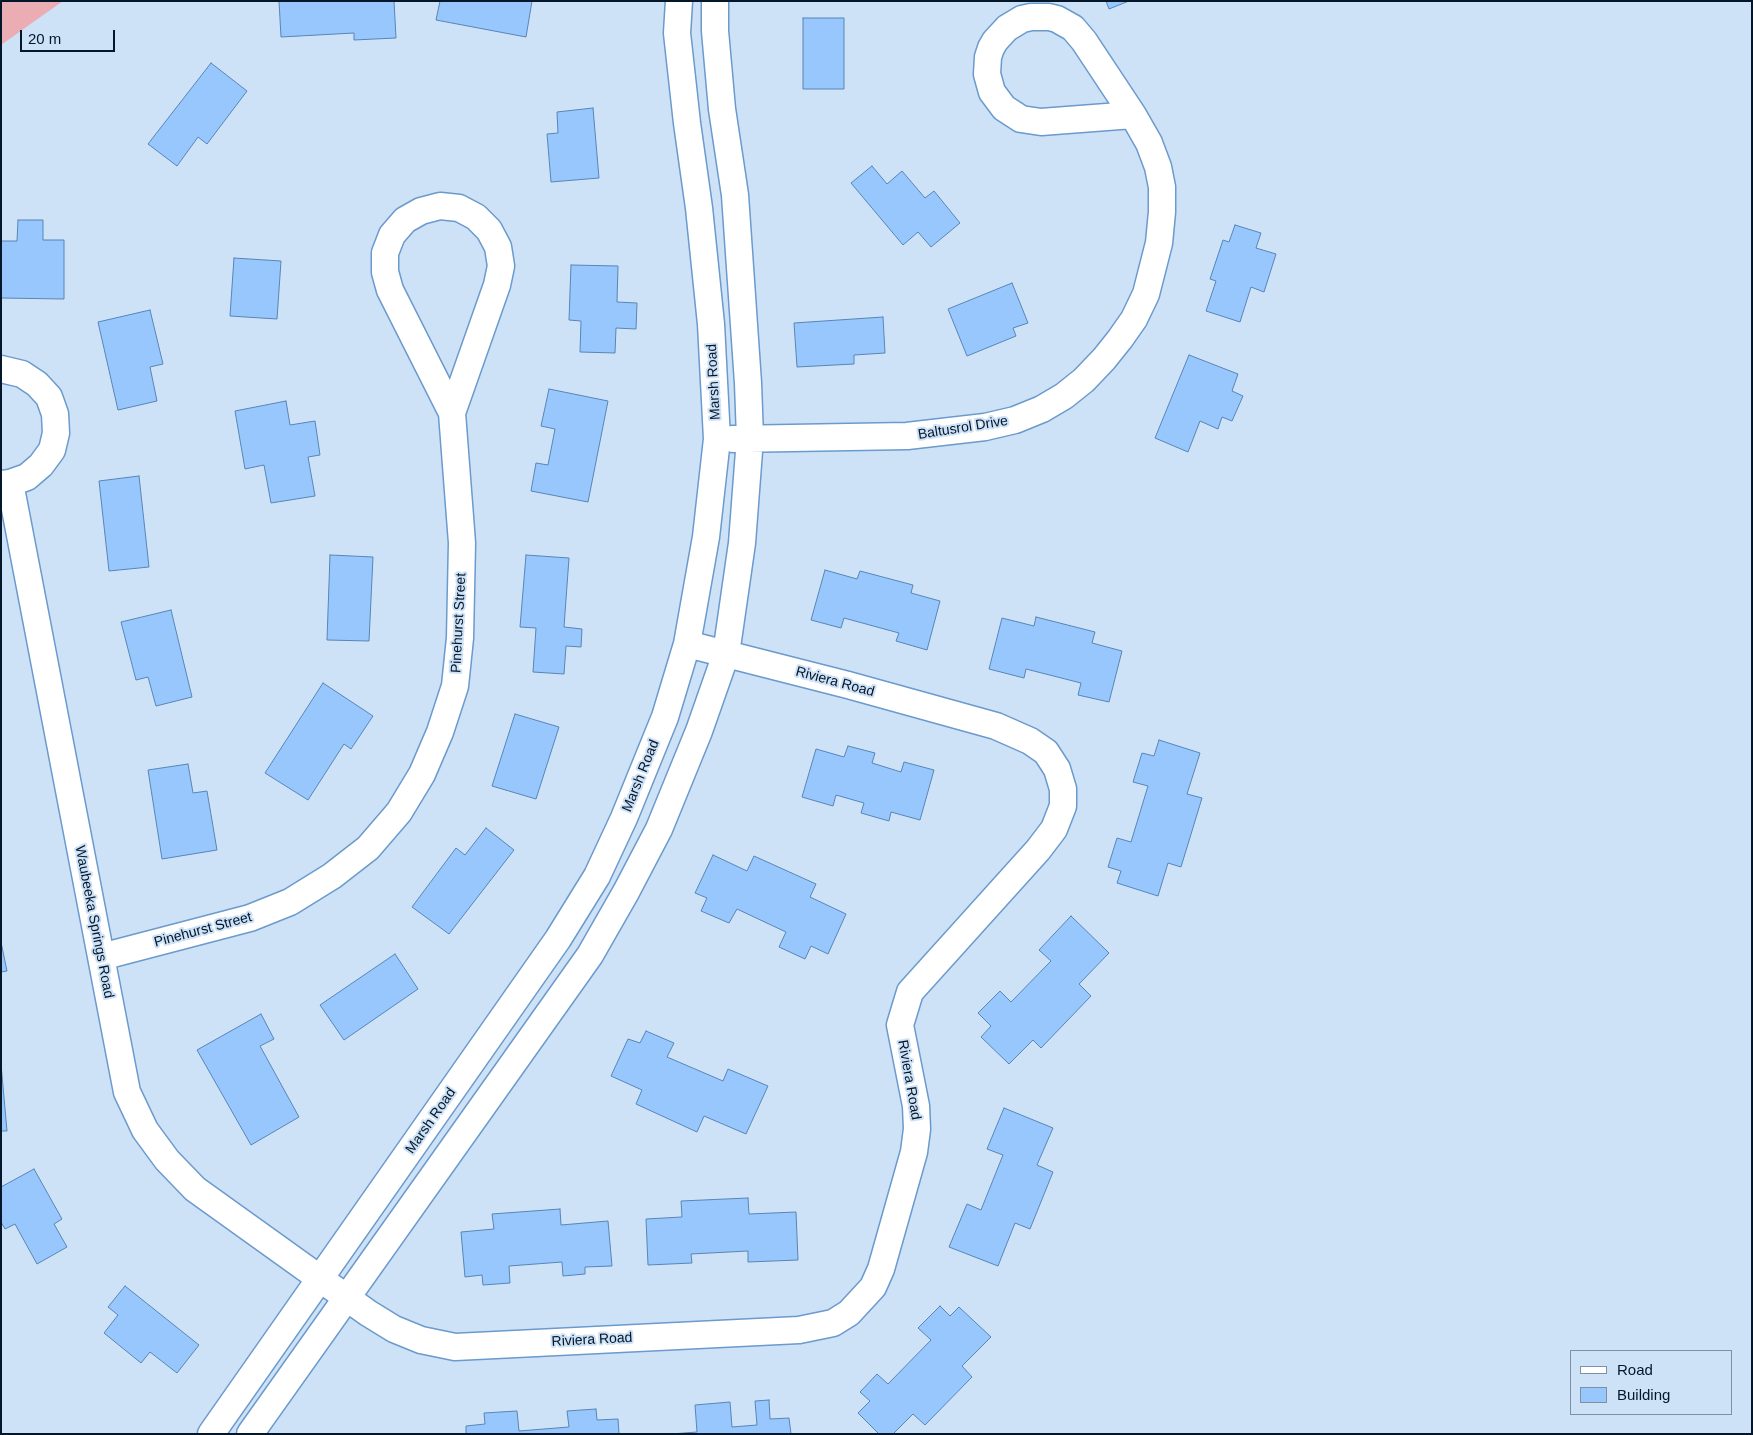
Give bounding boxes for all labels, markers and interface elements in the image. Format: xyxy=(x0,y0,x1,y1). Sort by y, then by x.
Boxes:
scale bar xyxy=(22,20,118,52)
text: 20 m xyxy=(28,30,61,47)
street label: Marsh Road xyxy=(704,343,724,421)
street label: Baltusrol Drive xyxy=(917,413,1009,443)
street label: Pinehurst Street xyxy=(448,572,470,674)
street label: Riviera Road xyxy=(794,663,876,701)
street label: Marsh Road xyxy=(619,738,663,814)
street label: Waubeeka Springs Road xyxy=(71,844,117,1000)
street label: Pinehurst Street xyxy=(152,909,254,951)
street label: Riviera Road xyxy=(894,1039,924,1121)
street label: Marsh Road xyxy=(402,1085,460,1157)
street label: Riviera Road xyxy=(551,1329,633,1351)
legend xyxy=(1570,1350,1733,1415)
text: Road xyxy=(1617,1361,1653,1378)
text: Building xyxy=(1617,1386,1670,1403)

